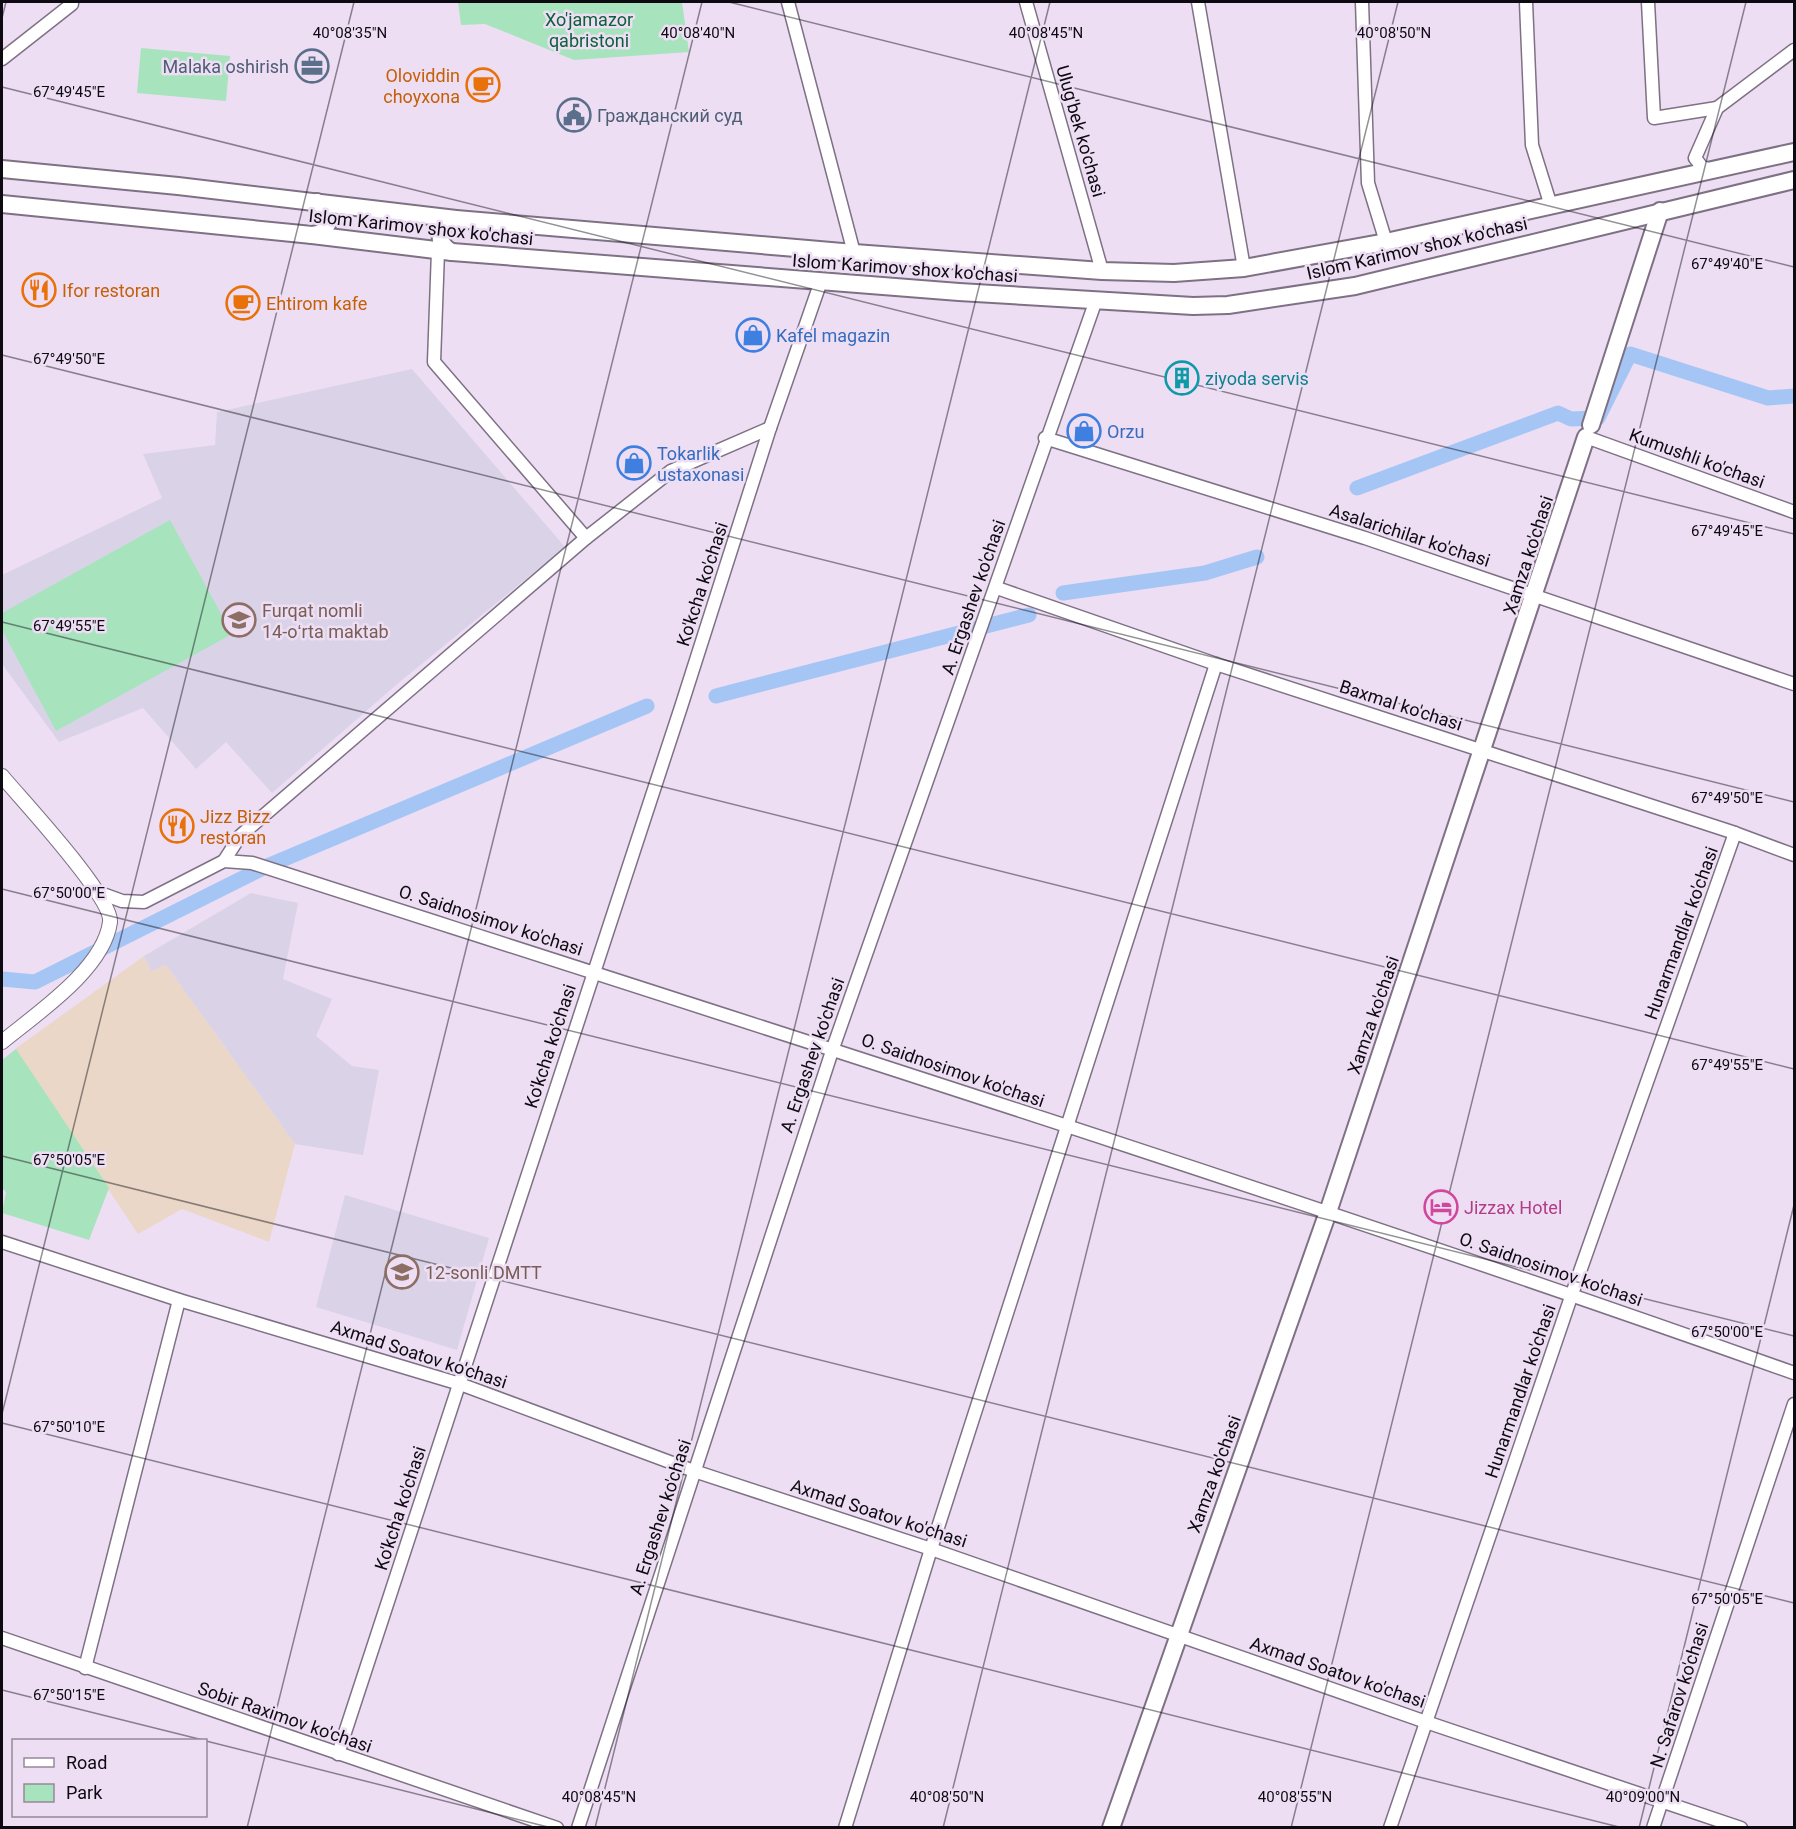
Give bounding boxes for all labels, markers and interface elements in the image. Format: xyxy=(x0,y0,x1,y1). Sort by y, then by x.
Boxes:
park label: Xo'jamazor qabristoni xyxy=(545,9,633,51)
text: 40°08'35"N xyxy=(313,24,387,42)
text: 40°08'40"N xyxy=(661,24,735,42)
text: 40°08'45"N xyxy=(1009,24,1083,42)
text: 40°08'50"N xyxy=(1357,24,1431,42)
office icon: Malaka oshirish xyxy=(294,48,330,84)
place label: Malaka oshirish xyxy=(162,56,289,77)
street label: Ulug'bek ko'chasi xyxy=(1052,63,1110,199)
place label: Oloviddin choyxona xyxy=(383,65,460,107)
cafe icon: Oloviddin choyxona xyxy=(465,67,501,103)
text: 67°49'45"E xyxy=(33,83,106,101)
public building icon: Гражданский суд xyxy=(556,97,592,133)
place label: Гражданский суд xyxy=(597,105,743,126)
street label: Islom Karimov shox ko'chasi xyxy=(307,205,535,249)
street label: Islom Karimov shox ko'chasi xyxy=(1305,212,1529,284)
street label: Islom Karimov shox ko'chasi xyxy=(792,250,1018,286)
text: 67°49'40"E xyxy=(1691,255,1764,273)
restaurant icon: Ifor restoran xyxy=(21,272,57,308)
place label: Ifor restoran xyxy=(62,280,160,301)
cafe icon: Ehtirom kafe xyxy=(225,285,261,321)
place label: Ehtirom kafe xyxy=(266,293,367,314)
shop icon: Kafel magazin xyxy=(735,317,771,353)
place label: Kafel magazin xyxy=(776,325,890,346)
text: 67°49'50"E xyxy=(33,350,106,368)
building icon: ziyoda servis xyxy=(1164,360,1200,396)
place label: ziyoda servis xyxy=(1205,368,1309,389)
shop icon: Orzu xyxy=(1066,413,1102,449)
place label: Orzu xyxy=(1107,421,1144,442)
street label: Kumushli ko'chasi xyxy=(1626,424,1768,492)
place label: Tokarlik ustaxonasi xyxy=(657,443,744,485)
shop icon: Tokarlik ustaxonasi xyxy=(616,445,652,481)
street label: Xamza ko'chasi xyxy=(1499,493,1557,617)
street label: Asalarichilar ko'chasi xyxy=(1327,499,1493,571)
street label: A. Ergashev ko'chasi xyxy=(937,517,1009,677)
street label: Ko'kcha ko'chasi xyxy=(672,519,732,649)
text: 67°49'45"E xyxy=(1691,522,1764,540)
place label: Furqat nomli 14-oʻrta maktab xyxy=(262,600,389,642)
school or university icon: Furqat nomli 14-oʻrta maktab xyxy=(221,602,257,638)
text: 67°49'55"E xyxy=(33,617,106,635)
street label: Baxmal ko'chasi xyxy=(1337,675,1465,735)
text: 67°49'50"E xyxy=(1691,789,1764,807)
place label: Jizz Bizz restoran xyxy=(200,806,270,848)
restaurant icon: Jizz Bizz restoran xyxy=(159,808,195,844)
street label: Hunarmandlar ko'chasi xyxy=(1640,844,1722,1022)
street label: O. Saidnosimov ko'chasi xyxy=(396,880,586,960)
text: 67°50'00"E xyxy=(33,884,106,902)
street label: Xamza ko'chasi xyxy=(1343,953,1403,1077)
street label: A. Ergashev ko'chasi xyxy=(776,975,848,1135)
street label: Ko'kcha ko'chasi xyxy=(520,981,580,1111)
street label: O. Saidnosimov ko'chasi xyxy=(859,1029,1047,1111)
text: 67°49'55"E xyxy=(1691,1056,1764,1074)
text: 67°50'05"E xyxy=(33,1151,106,1169)
hotel icon: Jizzax Hotel xyxy=(1423,1189,1459,1225)
place label: Jizzax Hotel xyxy=(1464,1197,1562,1218)
street label: O. Saidnosimov ko'chasi xyxy=(1457,1228,1645,1310)
school or university icon: 12-sonli DMTT xyxy=(384,1254,420,1290)
place label: 12-sonli DMTT xyxy=(425,1262,542,1283)
street label: Hunarmandlar ko'chasi xyxy=(1480,1301,1560,1481)
street label: Axmad Soatov ko'chasi xyxy=(328,1316,510,1392)
text: 67°50'00"E xyxy=(1691,1323,1764,1341)
street label: Xamza ko'chasi xyxy=(1183,1412,1245,1536)
text: 67°50'10"E xyxy=(33,1418,106,1436)
street label: A. Ergashev ko'chasi xyxy=(625,1437,695,1597)
street label: Ko'kcha ko'chasi xyxy=(370,1443,430,1573)
street label: Axmad Soatov ko'chasi xyxy=(788,1475,970,1551)
text: 67°50'05"E xyxy=(1691,1590,1764,1608)
street label: N. Safarov ko'chasi xyxy=(1646,1620,1712,1770)
street label: Axmad Soatov ko'chasi xyxy=(1247,1632,1429,1712)
street label: Sobir Raximov ko'chasi xyxy=(195,1677,375,1757)
text: 67°50'15"E xyxy=(33,1686,106,1704)
legend xyxy=(12,1739,207,1817)
text: Road xyxy=(66,1752,107,1773)
text: Park xyxy=(66,1782,103,1803)
text: 40°08'45"N xyxy=(562,1788,636,1806)
text: 40°08'50"N xyxy=(910,1788,984,1806)
text: 40°08'55"N xyxy=(1258,1788,1332,1806)
text: 40°09'00"N xyxy=(1606,1788,1680,1806)

